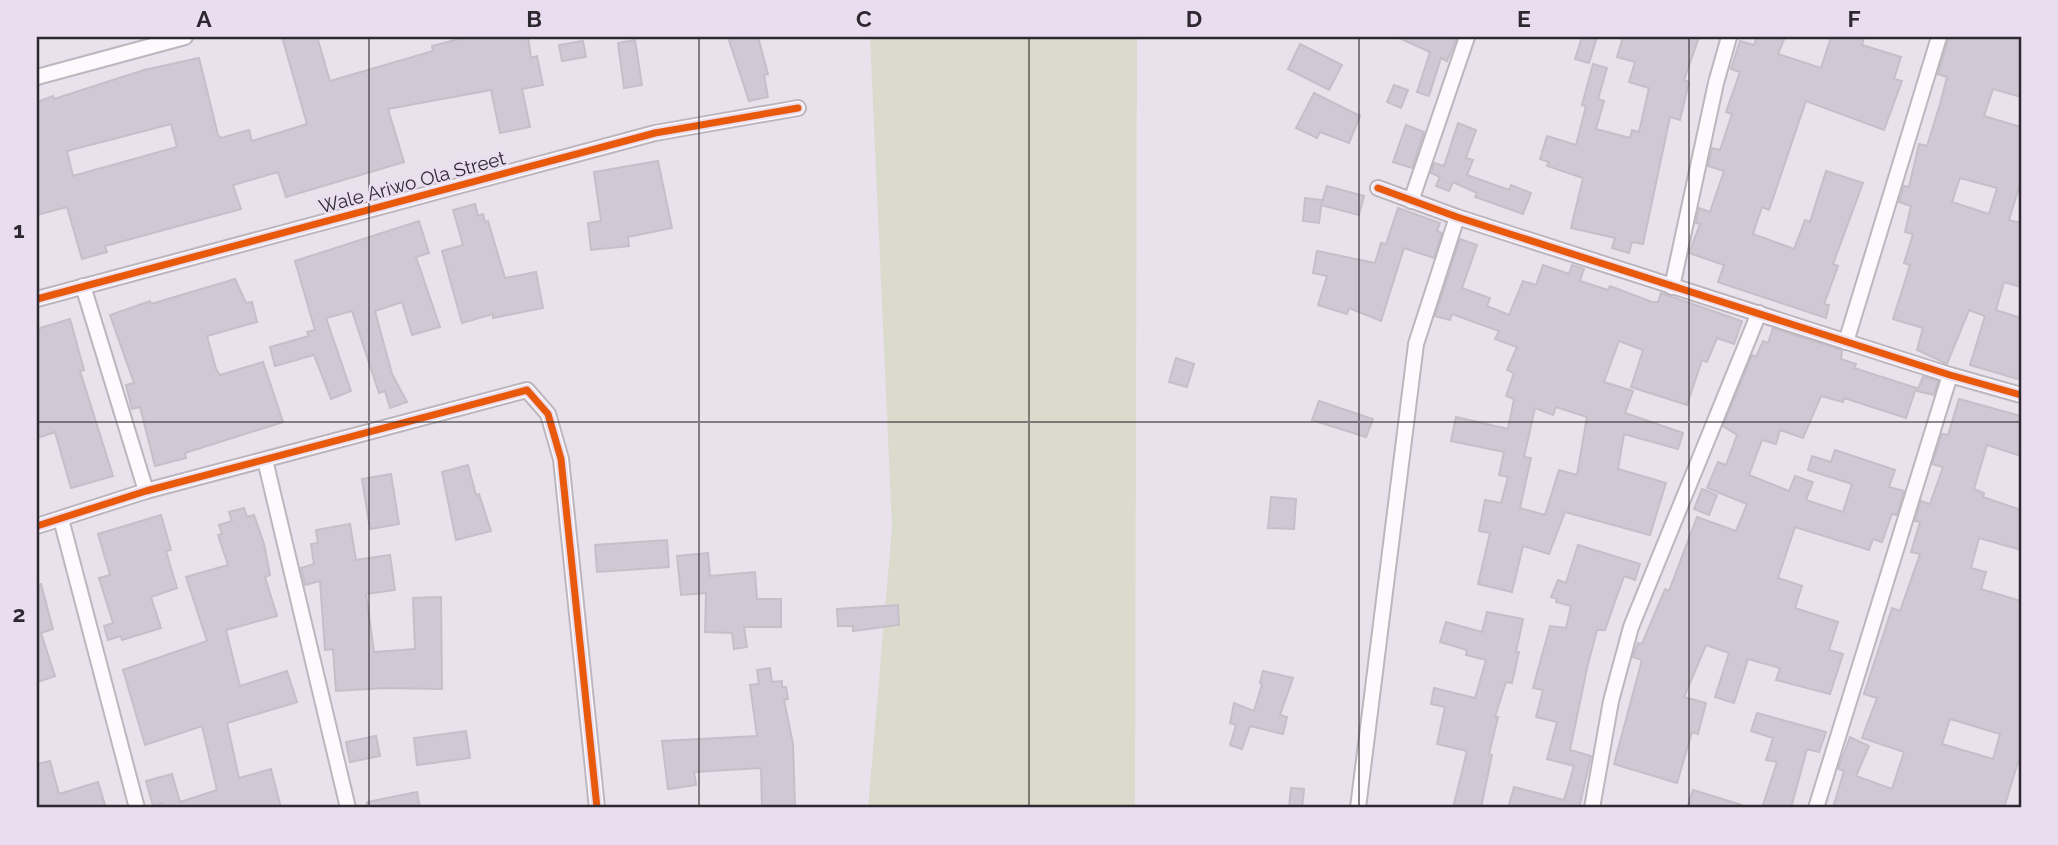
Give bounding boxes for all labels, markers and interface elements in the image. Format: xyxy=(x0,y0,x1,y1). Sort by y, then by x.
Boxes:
text: A xyxy=(196,5,212,32)
text: B xyxy=(526,5,542,32)
text: C xyxy=(856,5,872,32)
text: D xyxy=(1186,5,1202,32)
text: E xyxy=(1517,5,1531,32)
text: F xyxy=(1847,5,1861,32)
street label: Wale Ariwo Ola Street xyxy=(316,146,508,217)
text: 1 xyxy=(13,216,25,243)
text: 2 xyxy=(13,600,25,627)

